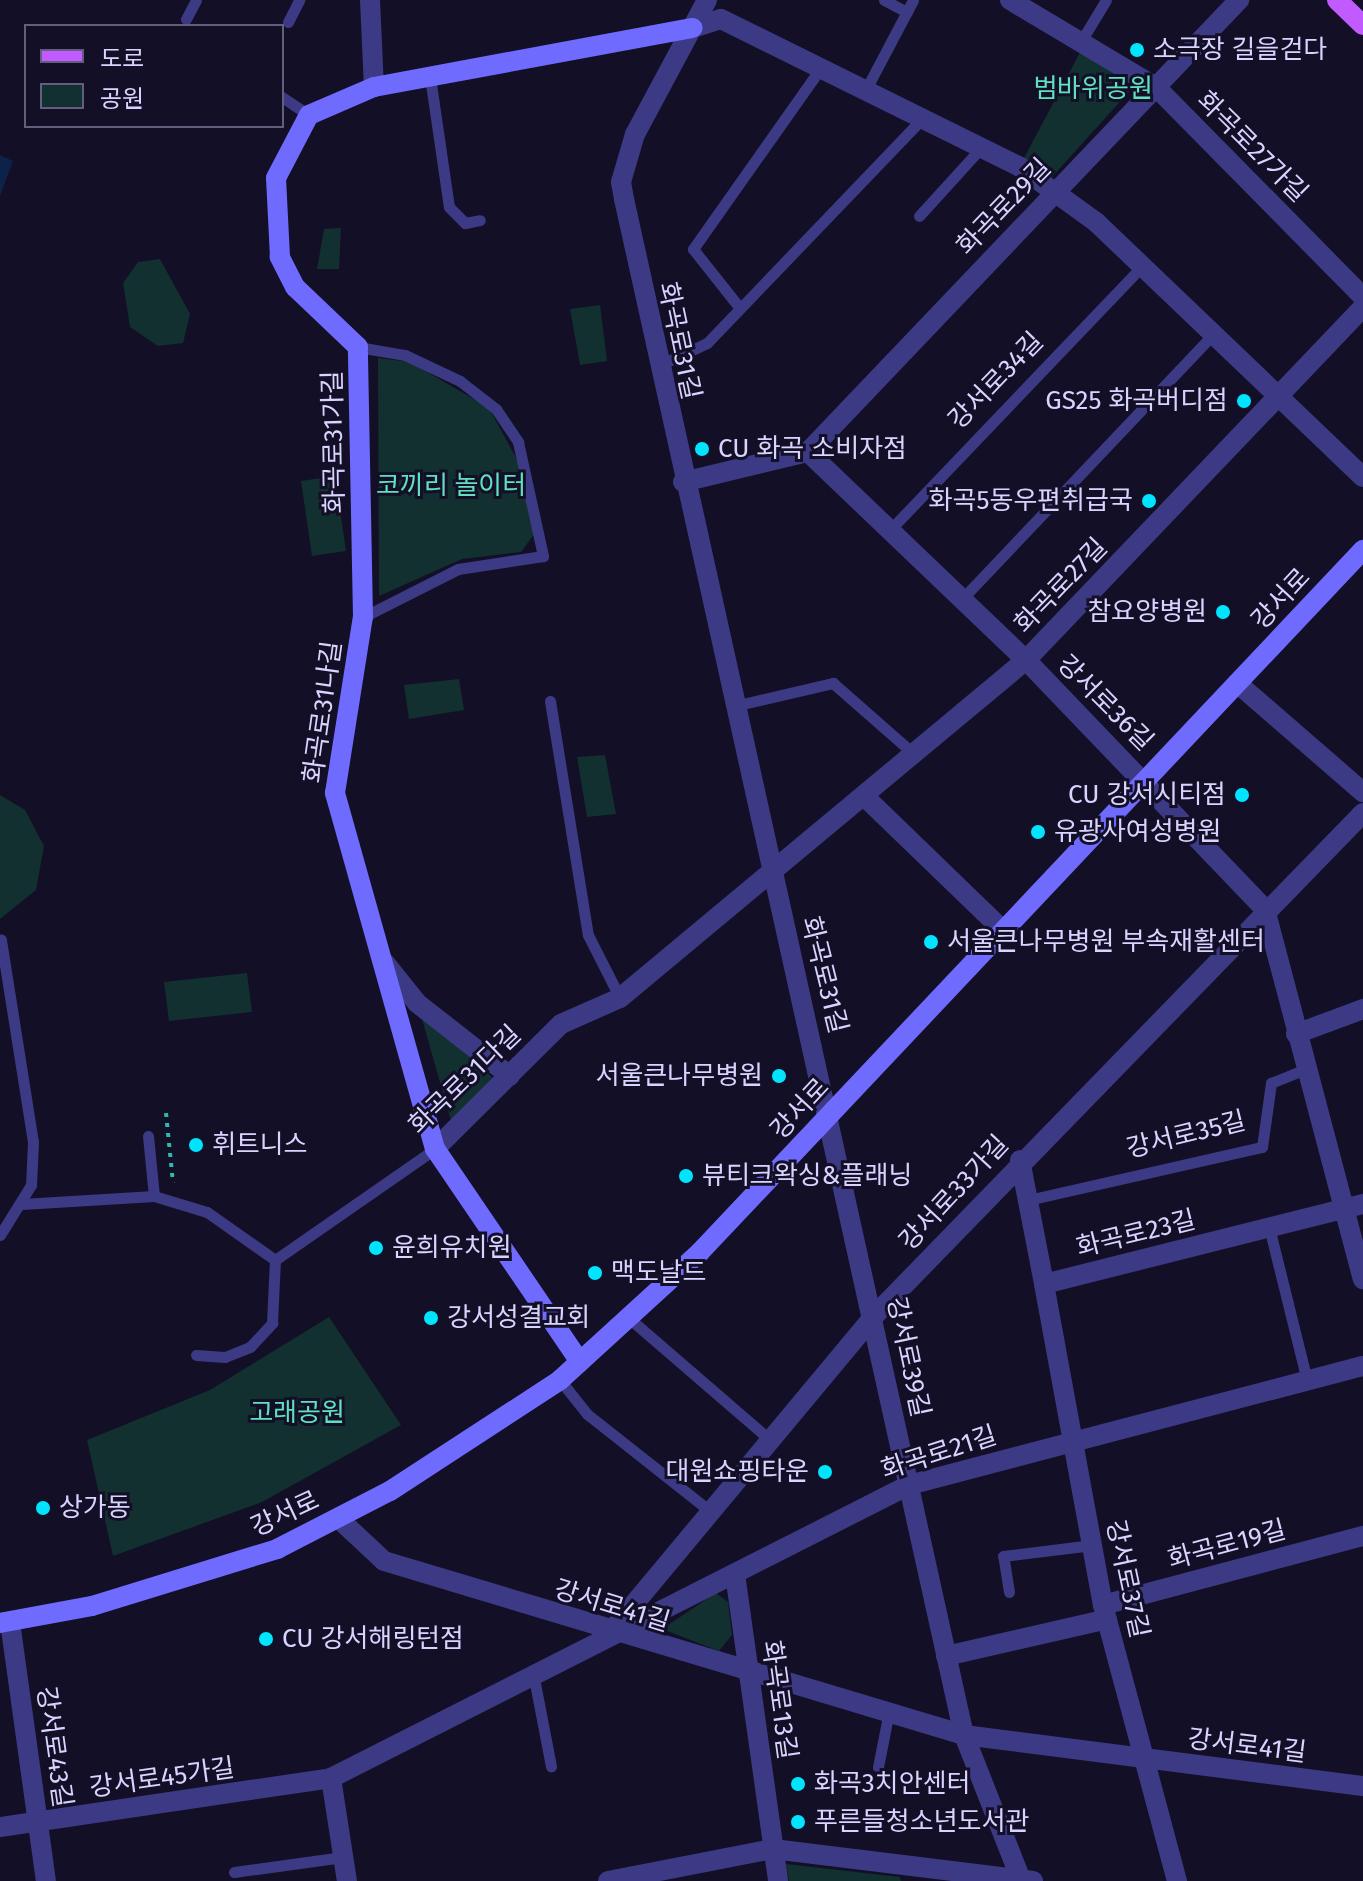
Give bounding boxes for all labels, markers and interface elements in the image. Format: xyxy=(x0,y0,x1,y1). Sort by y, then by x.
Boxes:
legend xyxy=(24,24,284,128)
place label: 소극장 길을걷다 xyxy=(1153,34,1327,66)
marker: 소극장 길을걷다 xyxy=(1128,41,1146,59)
text: 도로 xyxy=(100,45,144,73)
park label: 범바위공원 xyxy=(1033,73,1153,105)
text: 공원 xyxy=(100,85,144,113)
street label: 화곡로27가길 xyxy=(1190,85,1314,209)
street label: 화곡로29길 xyxy=(950,152,1058,262)
street label: 화곡로31길 xyxy=(651,279,707,403)
street label: 강서로34길 xyxy=(942,326,1050,436)
street label: 화곡로31가길 xyxy=(317,370,351,514)
place label: GS25 화곡버디점 xyxy=(1045,385,1228,417)
marker: GS25 화곡버디점 xyxy=(1235,392,1253,410)
place label: CU 화곡 소비자점 xyxy=(718,433,907,465)
marker: CU 화곡 소비자점 xyxy=(693,440,711,458)
park label: 코끼리 놀이터 xyxy=(376,470,526,502)
place label: 화곡5동우편취급국 xyxy=(929,485,1133,517)
marker: 화곡5동우편취급국 xyxy=(1140,492,1158,510)
street label: 화곡로27길 xyxy=(1008,532,1114,640)
street label: 강서로 xyxy=(1245,562,1317,636)
place label: 참요양병원 xyxy=(1087,596,1207,628)
marker: 참요양병원 xyxy=(1214,603,1232,621)
street label: 화곡로31나길 xyxy=(298,639,348,785)
street label: 강서로36길 xyxy=(1051,649,1159,757)
place label: CU 강서시티점 xyxy=(1068,779,1226,811)
marker: CU 강서시티점 xyxy=(1233,786,1251,804)
place label: 유광사여성병원 xyxy=(1054,816,1221,848)
marker: 유광사여성병원 xyxy=(1029,823,1047,841)
street label: 화곡로31길 xyxy=(794,913,854,1037)
place label: 서울큰나무병원 부속재활센터 xyxy=(947,926,1265,958)
marker: 서울큰나무병원 부속재활센터 xyxy=(922,933,940,951)
street label: 화곡로31다길 xyxy=(403,1019,527,1141)
place label: 서울큰나무병원 xyxy=(596,1060,763,1092)
marker: 서울큰나무병원 xyxy=(770,1067,788,1085)
street label: 강서로 xyxy=(764,1072,836,1146)
street label: 강서로35길 xyxy=(1123,1105,1249,1165)
place label: 휘트니스 xyxy=(212,1129,308,1161)
street label: 강서로33가길 xyxy=(893,1129,1015,1257)
marker: 휘트니스 xyxy=(187,1136,205,1154)
place label: 뷰티크왁싱&플래닝 xyxy=(702,1160,912,1192)
marker: 뷰티크왁싱&플래닝 xyxy=(677,1167,695,1185)
street label: 화곡로23길 xyxy=(1073,1204,1199,1264)
place label: 윤희유치원 xyxy=(392,1232,512,1264)
marker: 윤희유치원 xyxy=(367,1239,385,1257)
place label: 맥도날드 xyxy=(611,1257,707,1289)
marker: 맥도날드 xyxy=(586,1264,604,1282)
street label: 강서로39길 xyxy=(880,1294,936,1420)
place label: 강서성결교회 xyxy=(447,1302,591,1334)
marker: 강서성결교회 xyxy=(422,1309,440,1327)
park label: 고래공원 xyxy=(249,1397,345,1429)
street label: 화곡로21길 xyxy=(878,1420,1000,1486)
place label: 대원쇼핑타운 xyxy=(665,1456,809,1488)
marker: 대원쇼핑타운 xyxy=(816,1463,834,1481)
street label: 강서로 xyxy=(246,1485,324,1543)
place label: 상가동 xyxy=(59,1492,131,1524)
marker: 상가동 xyxy=(34,1499,52,1517)
street label: 화곡로19길 xyxy=(1165,1514,1289,1576)
street label: 강서로37길 xyxy=(1099,1517,1155,1641)
street label: 강서로41길 xyxy=(550,1574,674,1638)
place label: CU 강서해링턴점 xyxy=(282,1623,464,1655)
marker: CU 강서해링턴점 xyxy=(257,1630,275,1648)
street label: 화곡로13길 xyxy=(755,1638,803,1762)
street label: 강서로43길 xyxy=(30,1684,78,1810)
street label: 강서로41길 xyxy=(1186,1723,1308,1769)
street label: 강서로45가길 xyxy=(87,1752,237,1804)
place label: 화곡3치안센터 xyxy=(814,1768,970,1800)
marker: 화곡3치안센터 xyxy=(789,1775,807,1793)
place label: 푸른들청소년도서관 xyxy=(814,1806,1029,1838)
marker: 푸른들청소년도서관 xyxy=(789,1813,807,1831)

